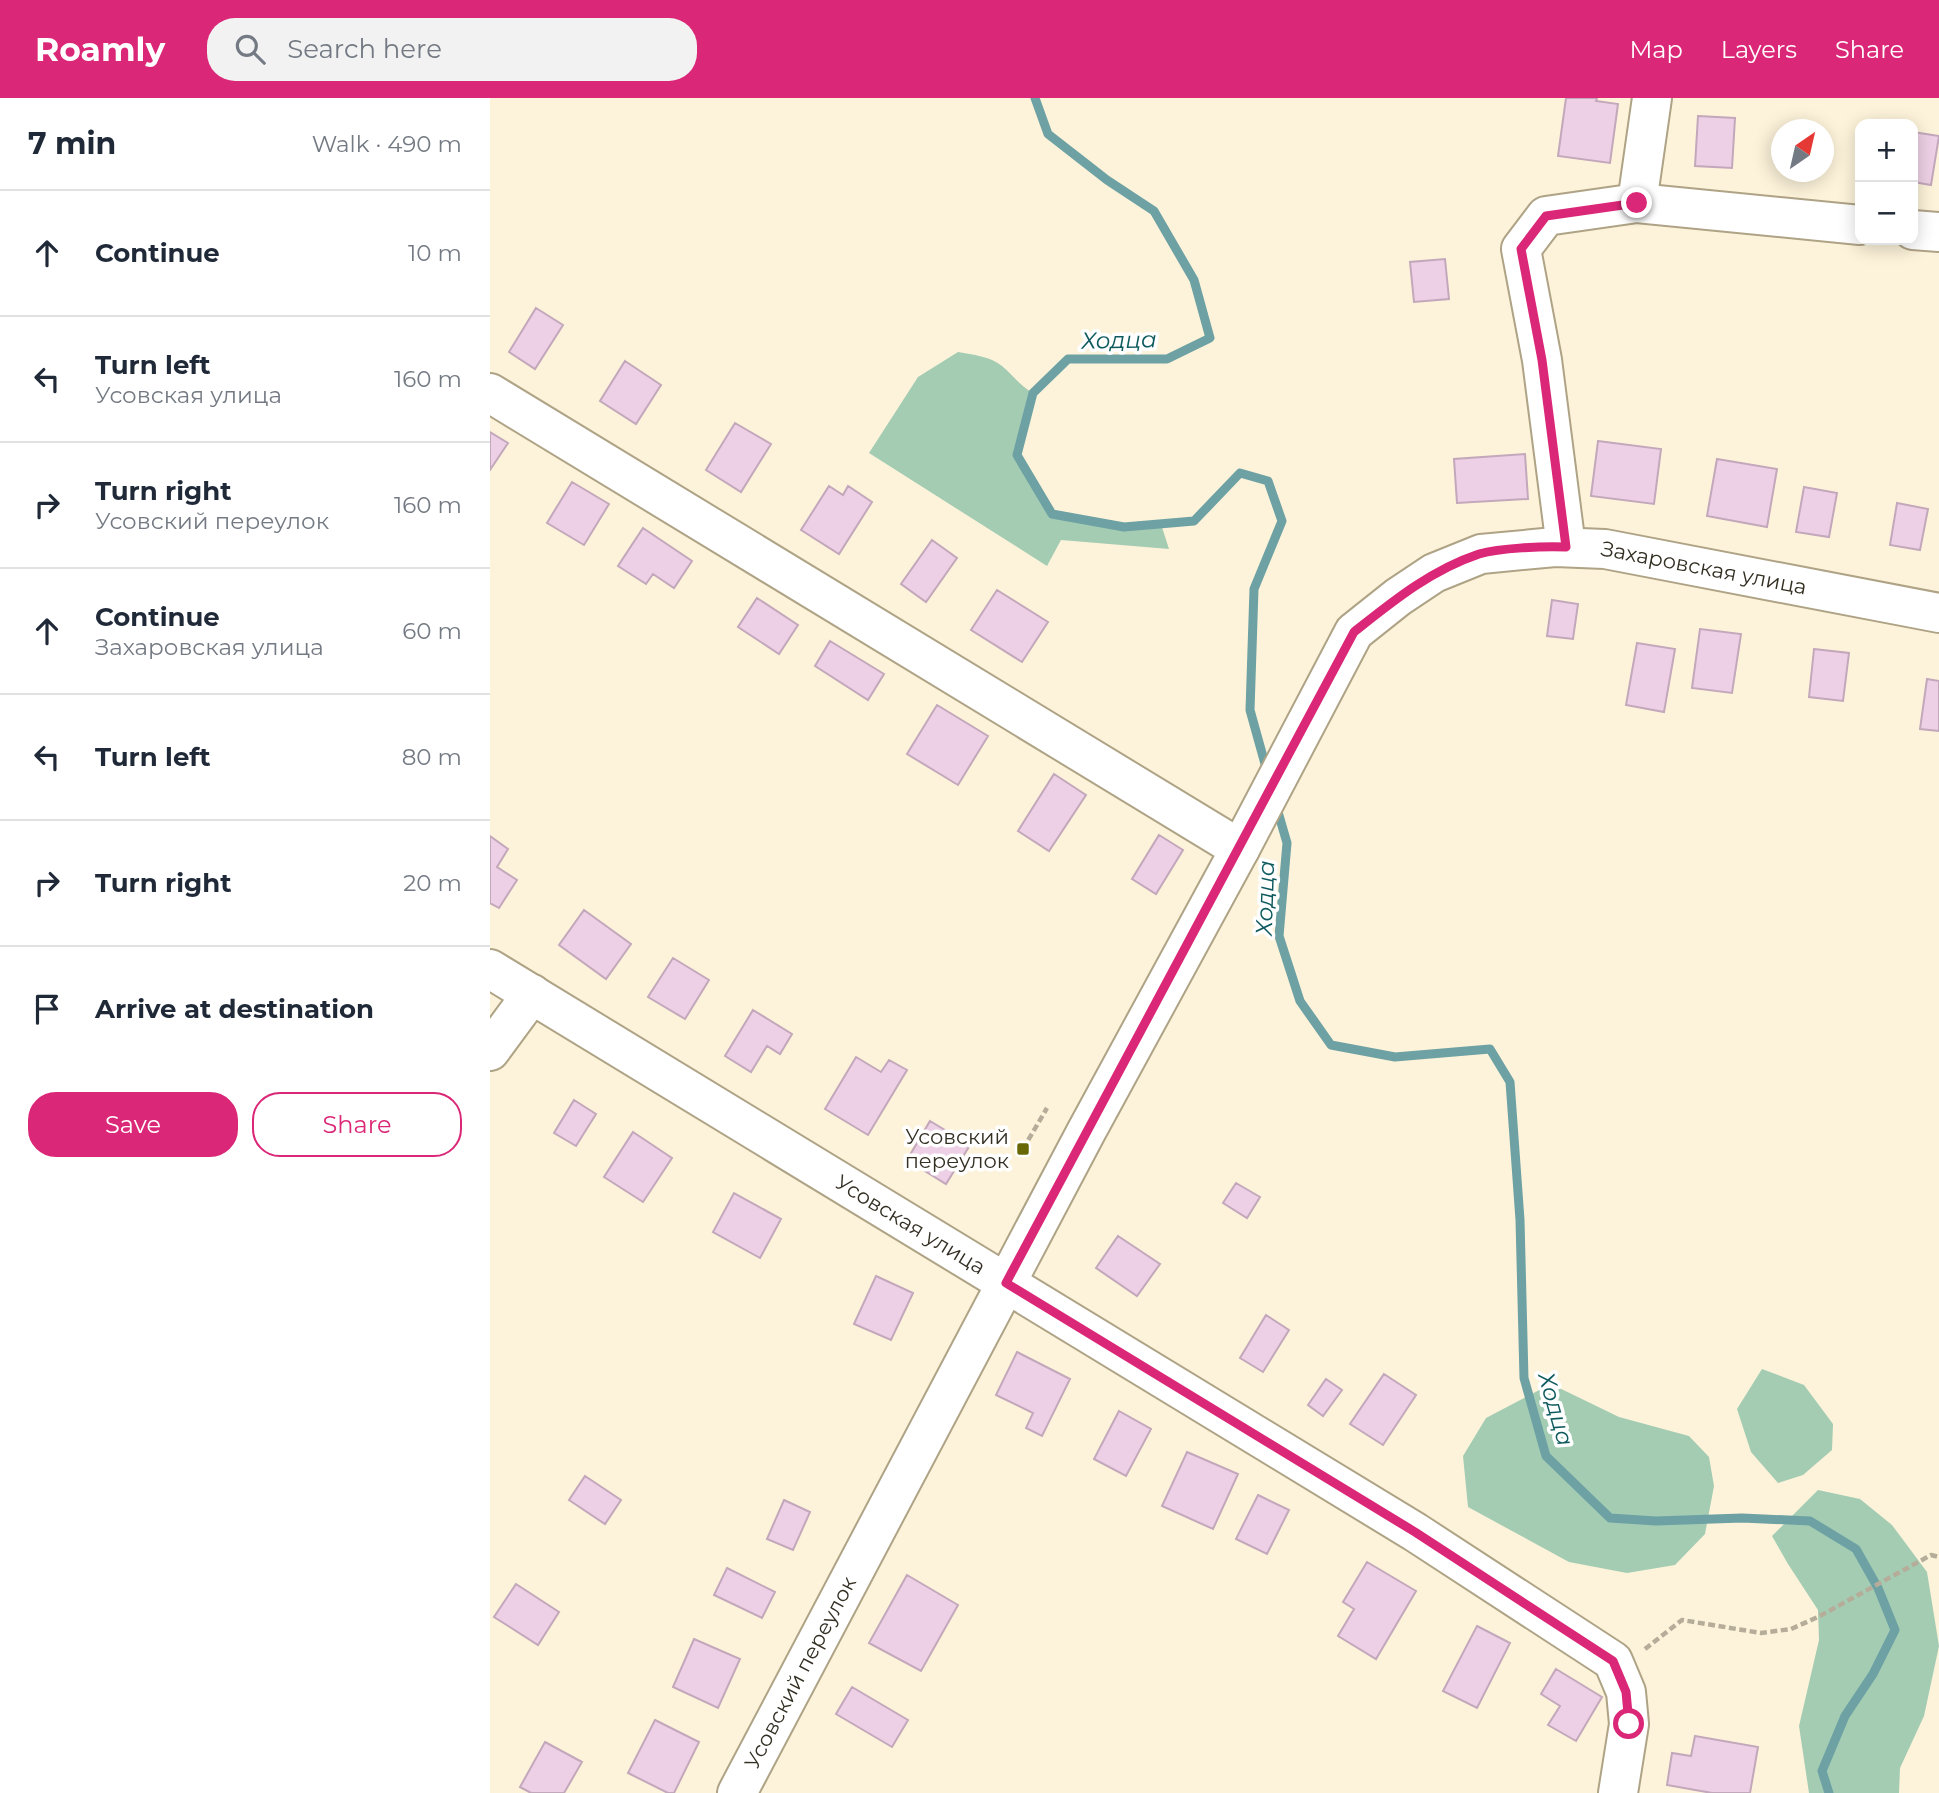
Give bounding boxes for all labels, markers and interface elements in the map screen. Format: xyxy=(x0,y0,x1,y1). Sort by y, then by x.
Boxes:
search box xyxy=(207,18,697,81)
text: Roamly xyxy=(35,29,165,69)
icon: search xyxy=(231,30,269,68)
text: Search here xyxy=(287,33,442,65)
text: Map xyxy=(1629,35,1683,64)
text: Layers xyxy=(1721,35,1797,64)
text: Share xyxy=(1835,35,1904,64)
north arrow xyxy=(1771,119,1834,182)
map controls xyxy=(1855,119,1918,245)
button: + xyxy=(1855,119,1918,182)
text: 7 min xyxy=(28,125,116,162)
text: Walk · 490 m xyxy=(312,130,462,158)
button: − xyxy=(1855,182,1918,245)
route end xyxy=(1621,187,1652,218)
icon: ahead xyxy=(28,234,66,272)
text: Continue xyxy=(95,237,220,269)
text: 10 m xyxy=(408,239,462,267)
water label: Ходца xyxy=(1080,325,1157,355)
text: Turn left xyxy=(95,349,211,381)
icon: left xyxy=(28,360,66,398)
text: 160 m xyxy=(394,365,462,393)
text: Усовская улица xyxy=(95,381,282,409)
text: Turn right xyxy=(95,475,231,507)
icon: right xyxy=(28,486,66,524)
text: 160 m xyxy=(394,491,462,519)
text: Усовский переулок xyxy=(95,507,329,535)
street label: Захаровская улица xyxy=(1599,536,1809,599)
text: Continue xyxy=(95,601,220,633)
icon: ahead xyxy=(28,612,66,650)
text: 60 m xyxy=(402,617,462,645)
text: Захаровская улица xyxy=(95,633,324,661)
icon: left xyxy=(28,738,66,776)
text: Turn left xyxy=(95,741,211,773)
text: 80 m xyxy=(402,743,462,771)
water label: Ходца xyxy=(1250,860,1280,937)
icon: right xyxy=(28,864,66,902)
text: Turn right xyxy=(95,867,231,899)
text: 20 m xyxy=(403,869,462,897)
icon: arrive xyxy=(28,990,66,1028)
text: Arrive at destination xyxy=(95,993,374,1025)
button: Save xyxy=(28,1092,238,1157)
button: Share xyxy=(252,1092,462,1157)
place label: Усовский переулок xyxy=(905,1124,1009,1173)
marker: Усовский переулок xyxy=(1015,1141,1031,1157)
street label: Усовская улица xyxy=(831,1169,990,1279)
water label: Ходца xyxy=(1532,1368,1580,1449)
street label: Усовский переулок xyxy=(739,1572,861,1773)
route start xyxy=(1613,1708,1644,1739)

